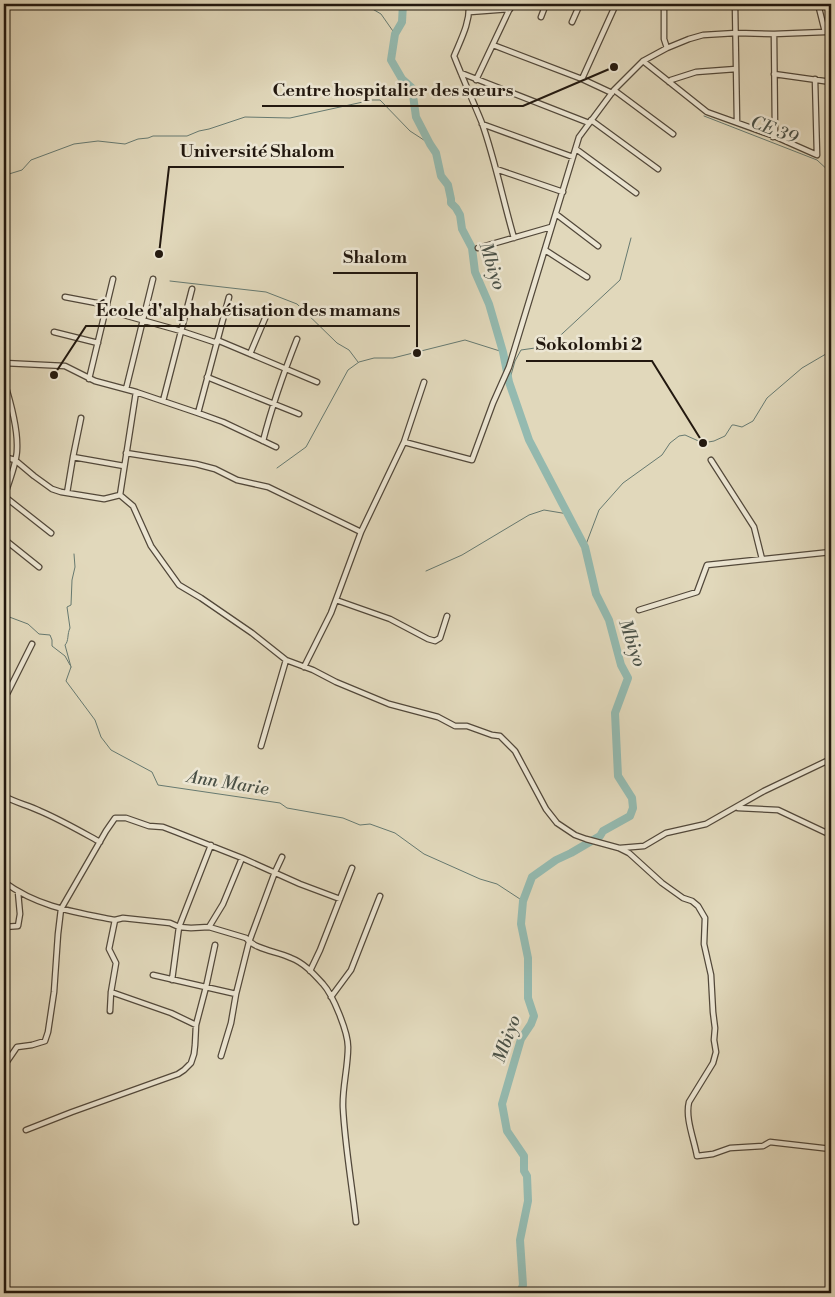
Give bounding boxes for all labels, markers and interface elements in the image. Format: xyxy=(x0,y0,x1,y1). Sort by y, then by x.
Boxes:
callout: Centre hospitalier des sœurs xyxy=(262,73,523,106)
text: Centre hospitalier des sœurs xyxy=(272,79,514,102)
water label: CE 39 xyxy=(747,111,801,150)
callout: Université Shalom xyxy=(169,134,344,167)
text: Université Shalom xyxy=(180,140,335,163)
water label: Mbiyo xyxy=(473,239,511,293)
callout: Shalom xyxy=(333,240,417,273)
text: Shalom xyxy=(343,246,408,269)
callout: École d'alphabétisation des mamans xyxy=(86,293,410,326)
text: École d'alphabétisation des mamans xyxy=(96,299,401,322)
callout: Sokolombi 2 xyxy=(526,328,652,361)
text: Sokolombi 2 xyxy=(536,333,642,356)
water label: Mbiyo xyxy=(613,616,651,670)
water label: Ann Marie xyxy=(184,765,271,801)
water label: Mbiyo xyxy=(488,1012,526,1066)

